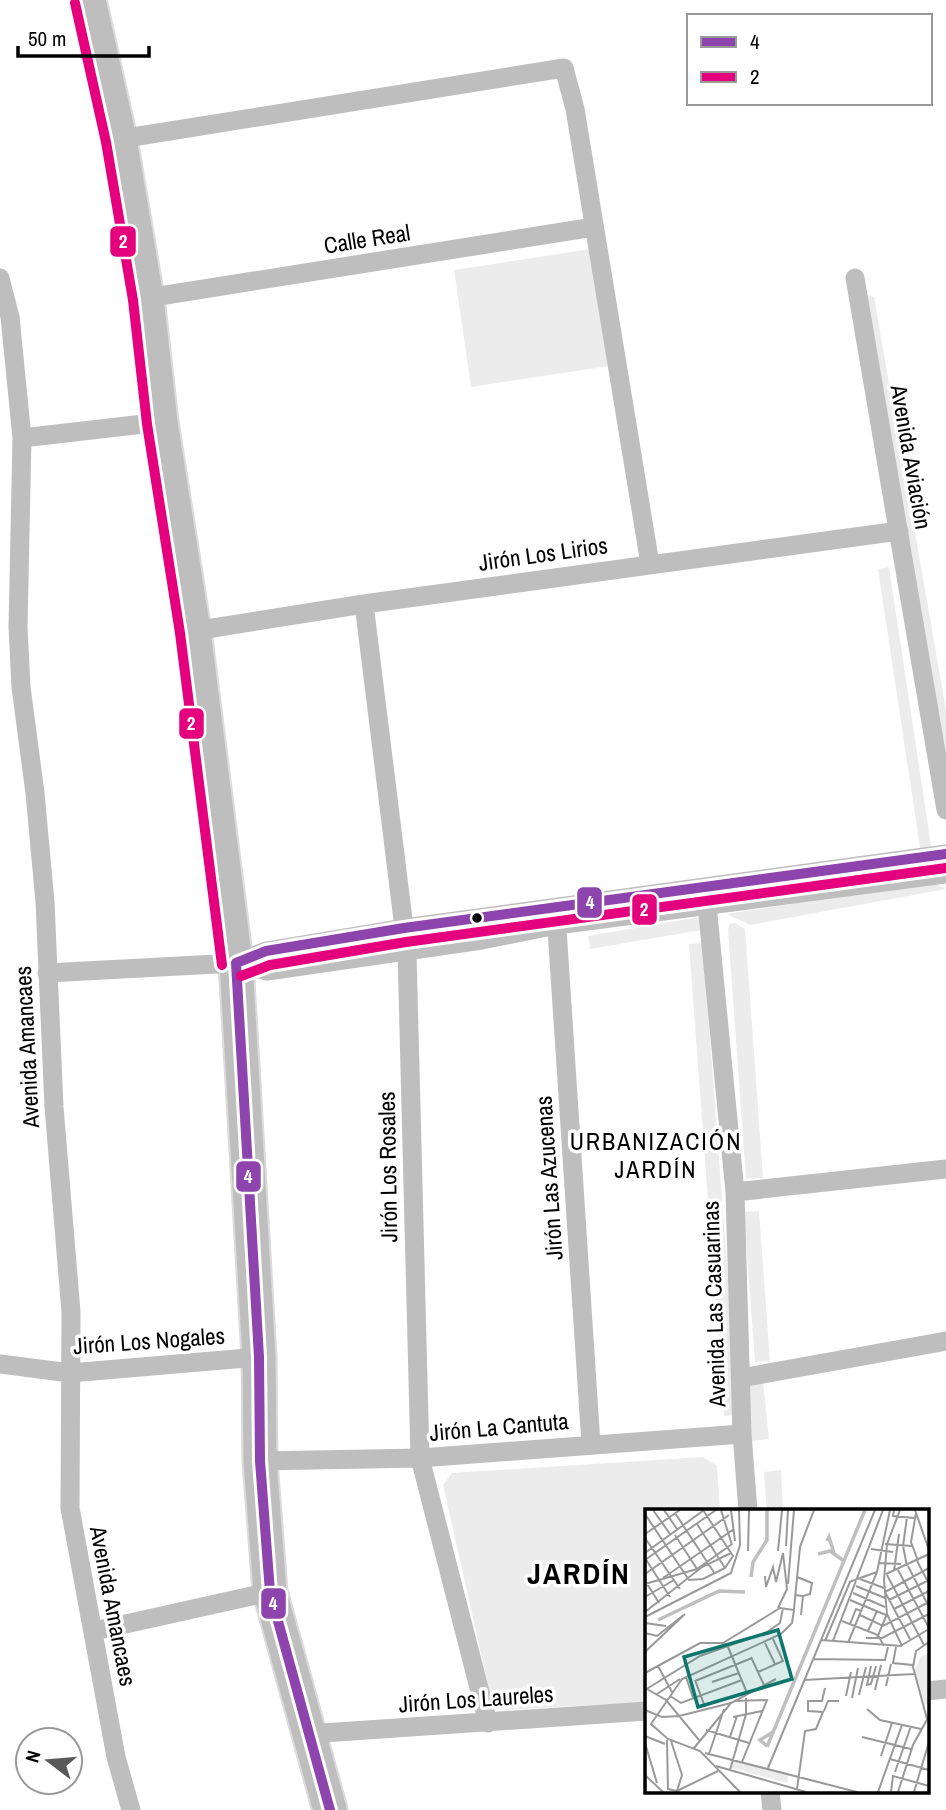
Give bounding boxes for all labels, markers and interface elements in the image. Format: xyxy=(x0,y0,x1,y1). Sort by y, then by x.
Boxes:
scale bar xyxy=(18,14,149,58)
legend xyxy=(687,14,932,105)
text: 50 m xyxy=(28,24,66,53)
text: 4 xyxy=(750,27,760,56)
text: 2 xyxy=(750,62,760,91)
street label: Calle Real xyxy=(322,216,412,261)
line badge: 2 xyxy=(109,225,137,258)
text: 2 xyxy=(119,228,128,254)
street label: Avenida Aviación xyxy=(883,381,939,532)
street label: Jirón Los Lirios xyxy=(476,529,609,578)
line badge: 2 xyxy=(178,707,205,740)
text: 2 xyxy=(187,710,196,736)
line badge: 4 xyxy=(576,886,603,919)
text: 4 xyxy=(586,889,595,915)
line badge: 2 xyxy=(631,893,658,926)
text: 2 xyxy=(640,896,649,922)
unlabelled marker xyxy=(470,911,484,925)
street label: Avenida Amancaes xyxy=(7,965,46,1130)
street label: Jirón Los Rosales xyxy=(371,1091,404,1243)
street label: Jirón Las Azucenas xyxy=(527,1095,570,1261)
district label: URBANIZACIÓN JARDÍN xyxy=(570,1125,742,1185)
line badge: 4 xyxy=(235,1160,262,1193)
text: 4 xyxy=(244,1163,253,1189)
street label: Avenida Las Casuarinas xyxy=(694,1200,733,1409)
street label: Jirón Los Nogales xyxy=(72,1320,226,1361)
street label: Jirón La Cantuta xyxy=(428,1405,570,1448)
inset map xyxy=(645,1509,928,1792)
street label: Avenida Amancaes xyxy=(83,1522,144,1688)
district label: JARDÍN xyxy=(527,1553,631,1593)
line badge: 4 xyxy=(260,1587,287,1620)
text: 4 xyxy=(269,1590,278,1616)
street label: Jirón Los Laureles xyxy=(397,1678,554,1719)
north arrow xyxy=(14,1726,84,1796)
text: N xyxy=(19,1747,47,1765)

